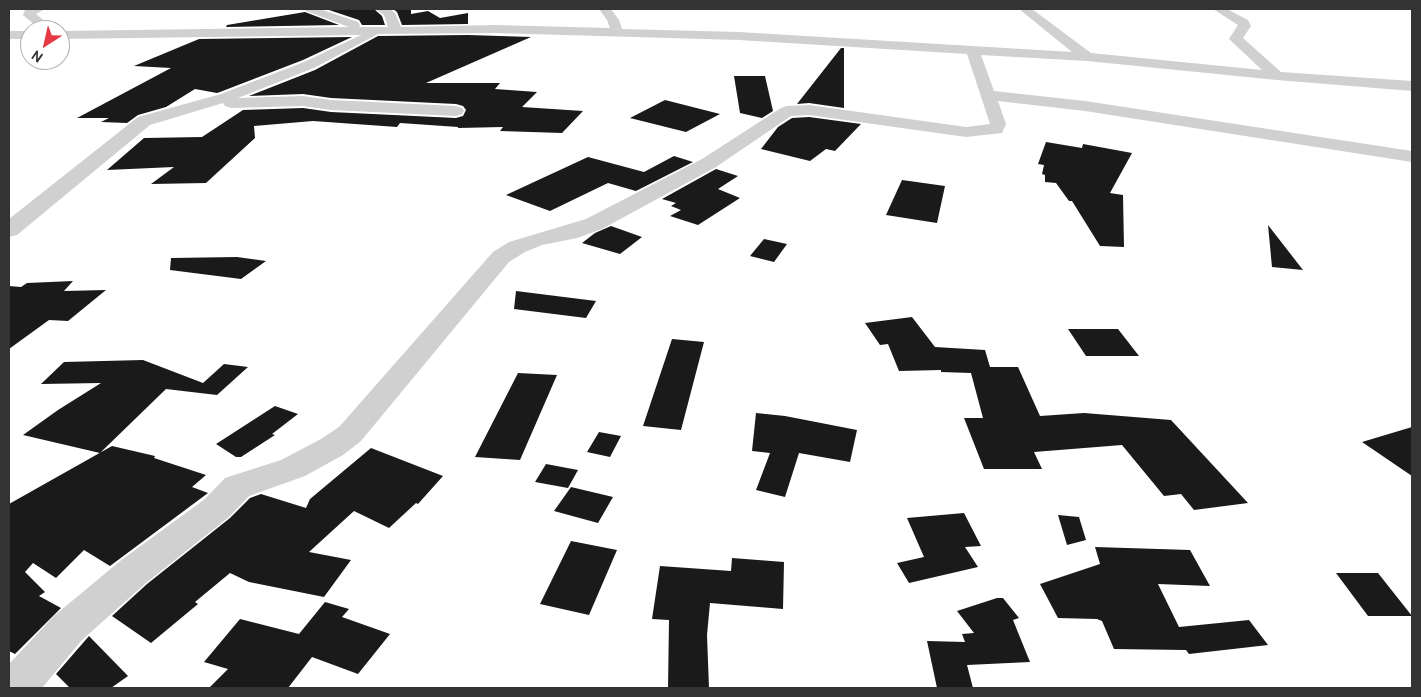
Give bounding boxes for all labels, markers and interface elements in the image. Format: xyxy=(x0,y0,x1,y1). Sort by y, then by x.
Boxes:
north arrow xyxy=(20,20,70,70)
text: N xyxy=(28,46,46,67)

